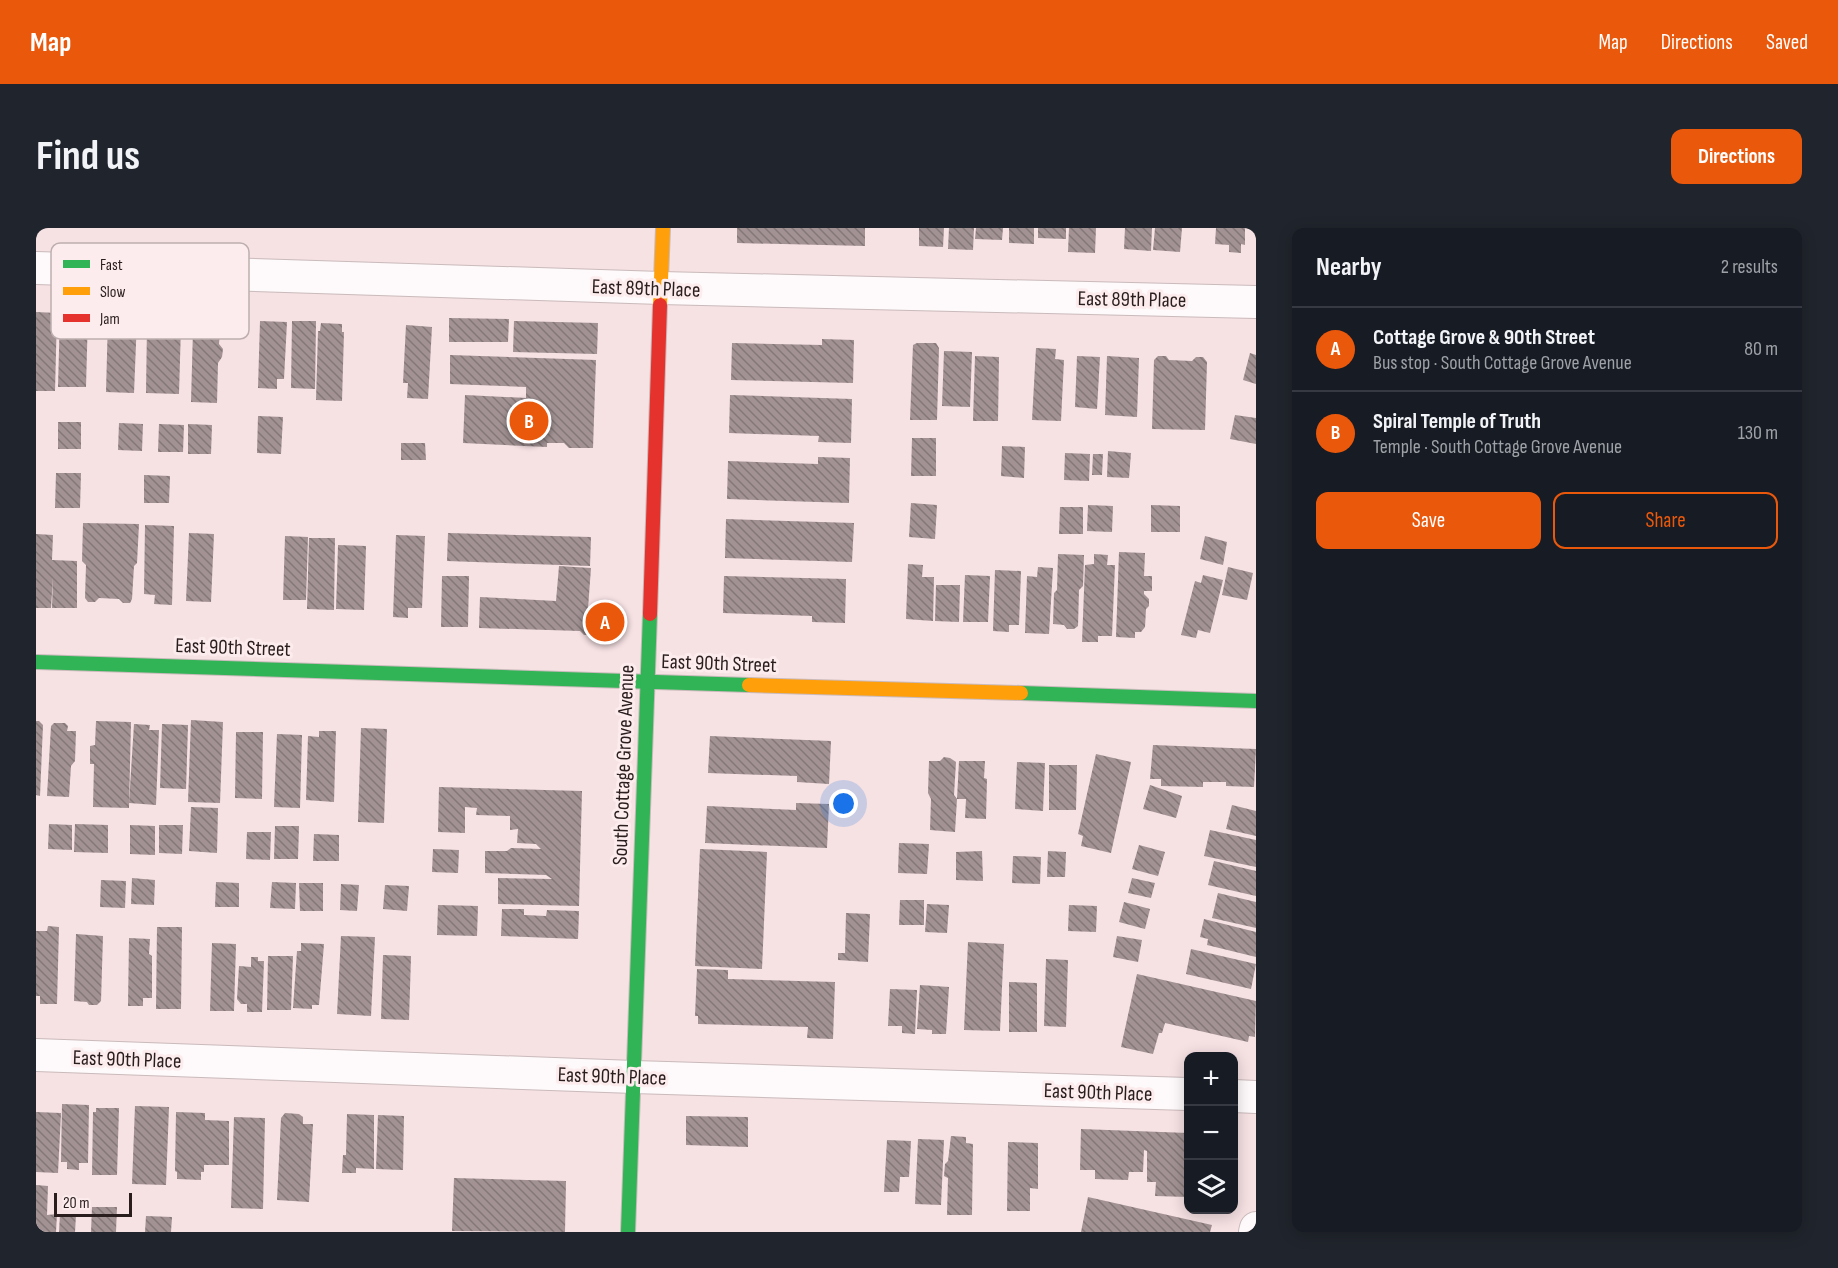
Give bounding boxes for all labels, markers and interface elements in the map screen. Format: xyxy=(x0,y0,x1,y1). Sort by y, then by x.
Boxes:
text: Map xyxy=(30,26,71,59)
text: Map xyxy=(1598,30,1628,55)
text: Directions xyxy=(1661,30,1733,55)
text: Saved xyxy=(1766,30,1808,55)
button: Directions xyxy=(1671,129,1802,184)
text: Find us xyxy=(36,131,140,182)
legend xyxy=(51,243,249,339)
text: Nearby xyxy=(1316,252,1382,283)
text: 2 results xyxy=(1721,255,1778,279)
text: Fast xyxy=(100,256,123,275)
street label: East 89th Place xyxy=(591,274,701,303)
text: Slow xyxy=(100,283,125,302)
street label: East 89th Place xyxy=(1077,286,1187,313)
text: Jam xyxy=(99,310,120,329)
text: Cottage Grove & 90th Street xyxy=(1373,324,1595,351)
text: A xyxy=(1331,337,1340,361)
text: 80 m xyxy=(1744,337,1778,361)
text: Bus stop · South Cottage Grove Avenue xyxy=(1373,351,1632,375)
pin: B xyxy=(510,398,548,444)
text: Spiral Temple of Truth xyxy=(1373,408,1541,435)
text: B xyxy=(1331,421,1340,445)
text: 130 m xyxy=(1738,421,1778,445)
text: Temple · South Cottage Grove Avenue xyxy=(1373,435,1622,459)
button: Save xyxy=(1316,492,1541,549)
button: Share xyxy=(1553,492,1778,549)
pin: A xyxy=(586,600,624,644)
street label: East 90th Street xyxy=(175,633,291,662)
street label: East 90th Street xyxy=(661,649,777,678)
street label: South Cottage Grove Avenue xyxy=(608,664,639,866)
your location xyxy=(829,789,858,818)
street label: East 90th Place xyxy=(72,1045,182,1074)
map controls xyxy=(1184,1052,1238,1214)
button: + xyxy=(1184,1052,1238,1106)
street label: East 90th Place xyxy=(557,1062,667,1091)
street label: East 90th Place xyxy=(1043,1078,1153,1107)
button: − xyxy=(1184,1106,1238,1160)
button: layers xyxy=(1184,1160,1238,1214)
scale bar xyxy=(54,1190,132,1218)
text: 20 m xyxy=(63,1194,90,1213)

